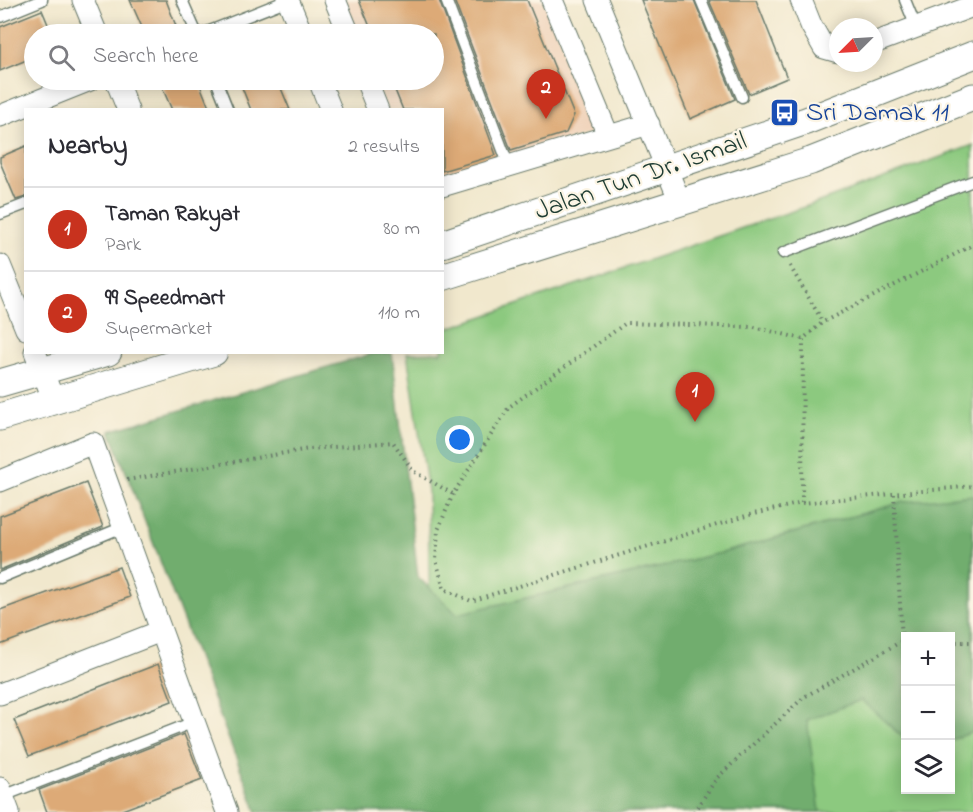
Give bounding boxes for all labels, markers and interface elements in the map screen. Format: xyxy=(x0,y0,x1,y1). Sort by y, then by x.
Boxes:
north arrow xyxy=(829,18,883,72)
search box xyxy=(24,24,444,90)
icon: search xyxy=(45,41,78,74)
text: Search here xyxy=(93,41,198,73)
pin: 2 xyxy=(526,70,566,119)
place label: Sri Damak 11 xyxy=(806,94,949,133)
bus stop icon: Sri Damak 11 xyxy=(769,97,801,129)
street label: Jalan Tun Dr. Ismail xyxy=(530,122,752,232)
text: Nearby xyxy=(48,128,127,166)
text: 2 results xyxy=(348,133,420,162)
text: Taman Rakyat xyxy=(105,199,240,231)
text: 1 xyxy=(64,215,71,244)
text: 80 m xyxy=(383,215,420,244)
text: Park xyxy=(105,231,141,260)
text: 99 Speedmart xyxy=(105,283,225,315)
text: 2 xyxy=(63,299,72,328)
text: 110 m xyxy=(378,299,420,328)
text: Supermarket xyxy=(105,315,212,344)
pin: 1 xyxy=(676,372,714,422)
your location xyxy=(445,425,474,454)
map controls xyxy=(901,632,955,794)
button: + xyxy=(901,632,955,686)
button: − xyxy=(901,686,955,740)
button: layers xyxy=(901,740,955,794)

